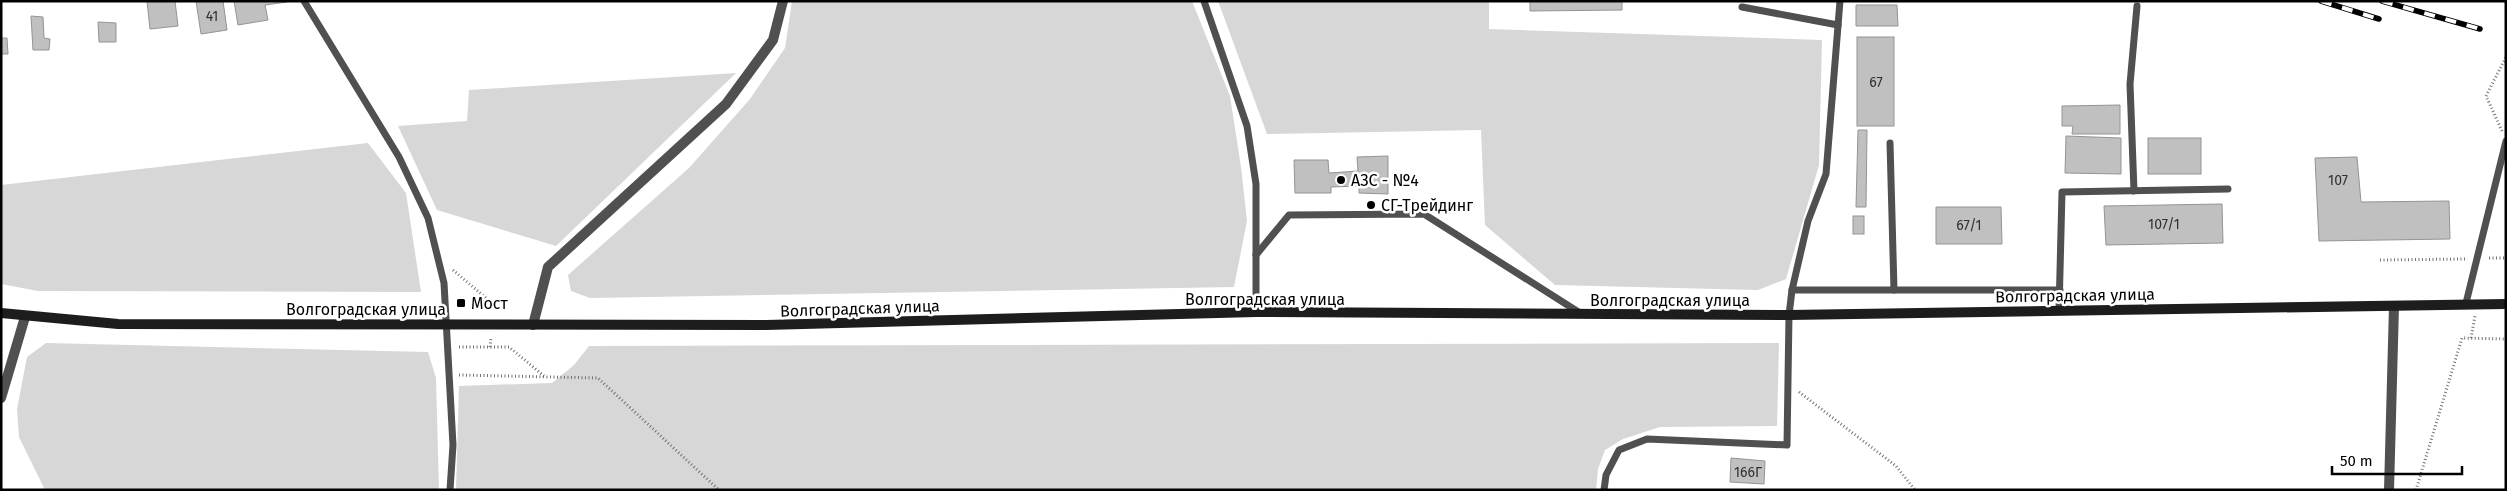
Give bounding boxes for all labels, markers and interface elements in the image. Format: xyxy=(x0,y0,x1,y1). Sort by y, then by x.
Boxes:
house number: 41 xyxy=(206,8,218,25)
house number: 67 xyxy=(1869,74,1883,91)
place label: АЗС - №4 xyxy=(1351,171,1419,190)
house number: 107 xyxy=(2328,172,2348,189)
marker: АЗС - №4 xyxy=(1335,174,1347,186)
place label: СГ-Трейдинг xyxy=(1381,196,1473,215)
marker: СГ-Трейдинг xyxy=(1365,199,1377,211)
house number: 107/1 xyxy=(2148,216,2180,233)
house number: 67/1 xyxy=(1956,217,1982,234)
street label: Волгоградская улица xyxy=(1995,285,2155,306)
street label: Волгоградская улица xyxy=(1185,290,1345,309)
street label: Волгоградская улица xyxy=(1590,291,1750,310)
place label: Мост xyxy=(471,294,508,313)
street label: Волгоградская улица xyxy=(780,296,940,321)
marker: Мост xyxy=(455,297,467,309)
street label: Волгоградская улица xyxy=(286,300,446,319)
scale bar xyxy=(2332,444,2462,476)
text: 50 m xyxy=(2340,452,2373,470)
house number: 166Г xyxy=(1734,464,1762,481)

